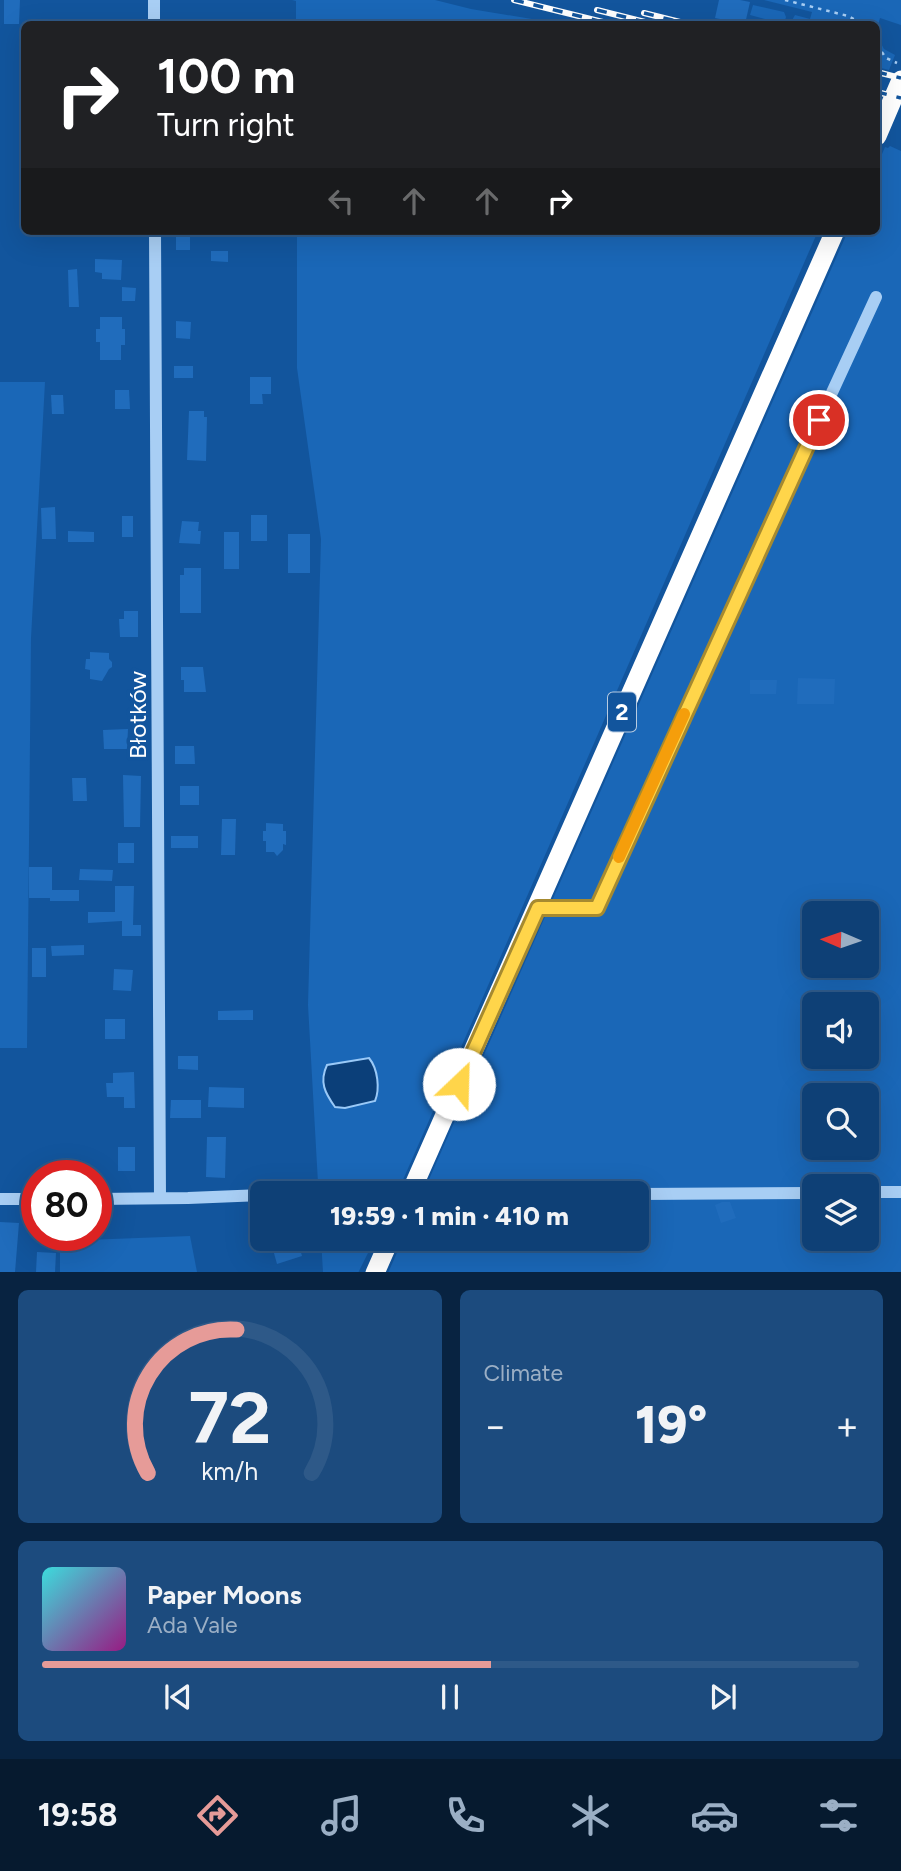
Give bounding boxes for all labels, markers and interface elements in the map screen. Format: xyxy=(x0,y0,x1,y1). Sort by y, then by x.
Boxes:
text: 100 m xyxy=(157,46,296,105)
icon: right xyxy=(42,49,133,140)
text: Turn right xyxy=(157,106,295,144)
icon: left xyxy=(322,182,360,220)
icon: ahead xyxy=(395,182,433,220)
icon: ahead xyxy=(468,182,506,220)
icon: right xyxy=(541,182,579,220)
pin xyxy=(789,390,849,450)
icon: arrive xyxy=(800,401,838,439)
street label: Błotków xyxy=(123,671,152,759)
road number: 2 xyxy=(608,692,636,732)
north arrow xyxy=(802,901,878,978)
map controls xyxy=(802,901,879,1251)
button: sound xyxy=(802,992,879,1069)
position arrow xyxy=(422,1047,496,1121)
button: search xyxy=(802,1083,879,1160)
speed limit sign: 80 xyxy=(21,1160,112,1251)
button: layers xyxy=(802,1174,879,1251)
text: 19:59 · 1 min · 410 m xyxy=(330,1200,569,1232)
text: Climate xyxy=(484,1359,563,1387)
text: 72 xyxy=(188,1374,271,1461)
text: 19° xyxy=(635,1394,708,1456)
text: − xyxy=(484,1403,507,1449)
text: + xyxy=(835,1403,859,1449)
text: km/h xyxy=(201,1455,258,1485)
text: Paper Moons xyxy=(147,1579,302,1611)
text: Ada Vale xyxy=(147,1611,238,1639)
icon: previous xyxy=(159,1678,197,1716)
icon: pause xyxy=(431,1678,469,1716)
icon: next xyxy=(704,1678,742,1716)
icon: directions xyxy=(193,1791,242,1840)
icon: music xyxy=(317,1791,366,1840)
icon: phone xyxy=(441,1791,490,1840)
icon: climate xyxy=(566,1791,615,1840)
icon: car xyxy=(690,1791,739,1840)
icon: filters xyxy=(814,1791,863,1840)
text: 19:58 xyxy=(38,1796,118,1834)

